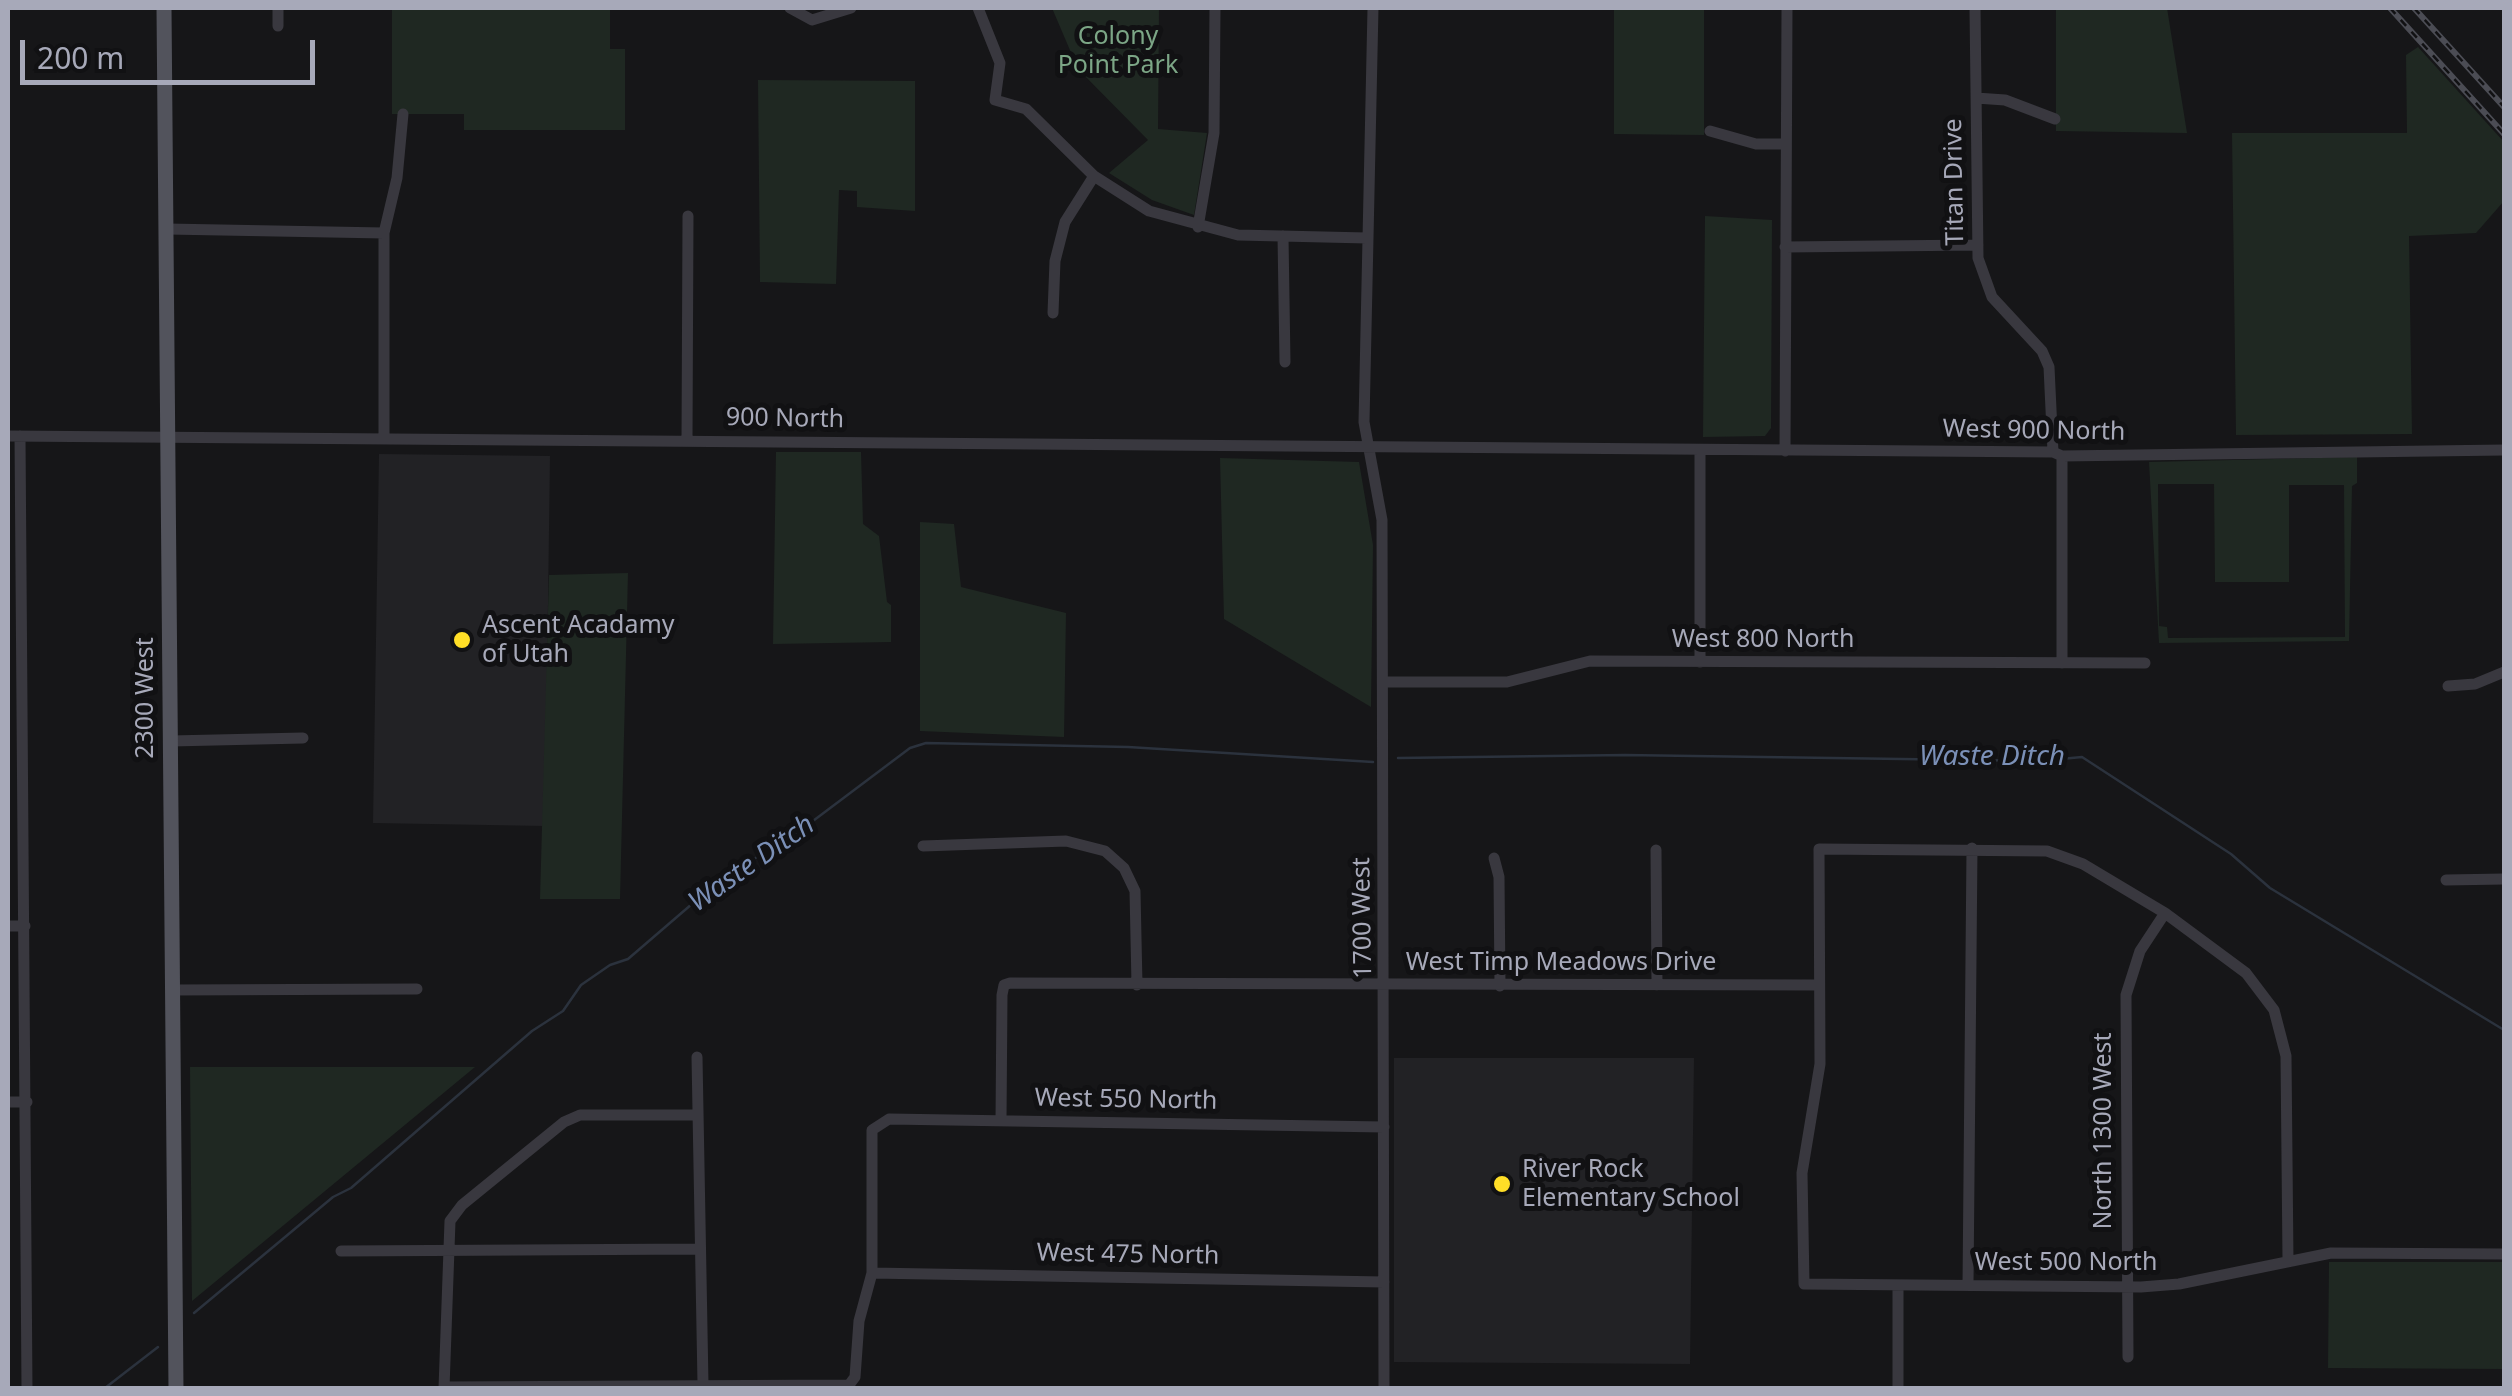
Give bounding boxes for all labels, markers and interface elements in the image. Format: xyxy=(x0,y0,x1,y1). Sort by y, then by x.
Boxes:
scale bar xyxy=(25,20,320,82)
park label: Colony Point Park xyxy=(1058,22,1178,81)
text: 200 m xyxy=(37,37,124,78)
street label: Titan Drive xyxy=(1939,118,1971,246)
street label: 900 North xyxy=(726,403,844,435)
street label: West 900 North xyxy=(1942,414,2126,448)
place label: Ascent Acadamy of Utah xyxy=(482,611,675,670)
street label: West 800 North xyxy=(1672,625,1854,655)
marker: Ascent Acadamy of Utah xyxy=(451,629,473,651)
street label: 2300 West xyxy=(131,637,161,759)
water label: Waste Ditch xyxy=(1919,740,2065,774)
water label: Waste Ditch xyxy=(683,808,821,920)
street label: 1700 West xyxy=(1347,857,1379,979)
street label: West Timp Meadows Drive xyxy=(1406,948,1716,978)
street label: North 1300 West xyxy=(2089,1033,2119,1229)
street label: West 550 North xyxy=(1034,1083,1218,1117)
place label: River Rock Elementary School xyxy=(1522,1155,1740,1214)
marker: River Rock Elementary School xyxy=(1491,1173,1513,1195)
street label: West 475 North xyxy=(1036,1238,1220,1272)
street label: West 500 North xyxy=(1975,1248,2157,1278)

